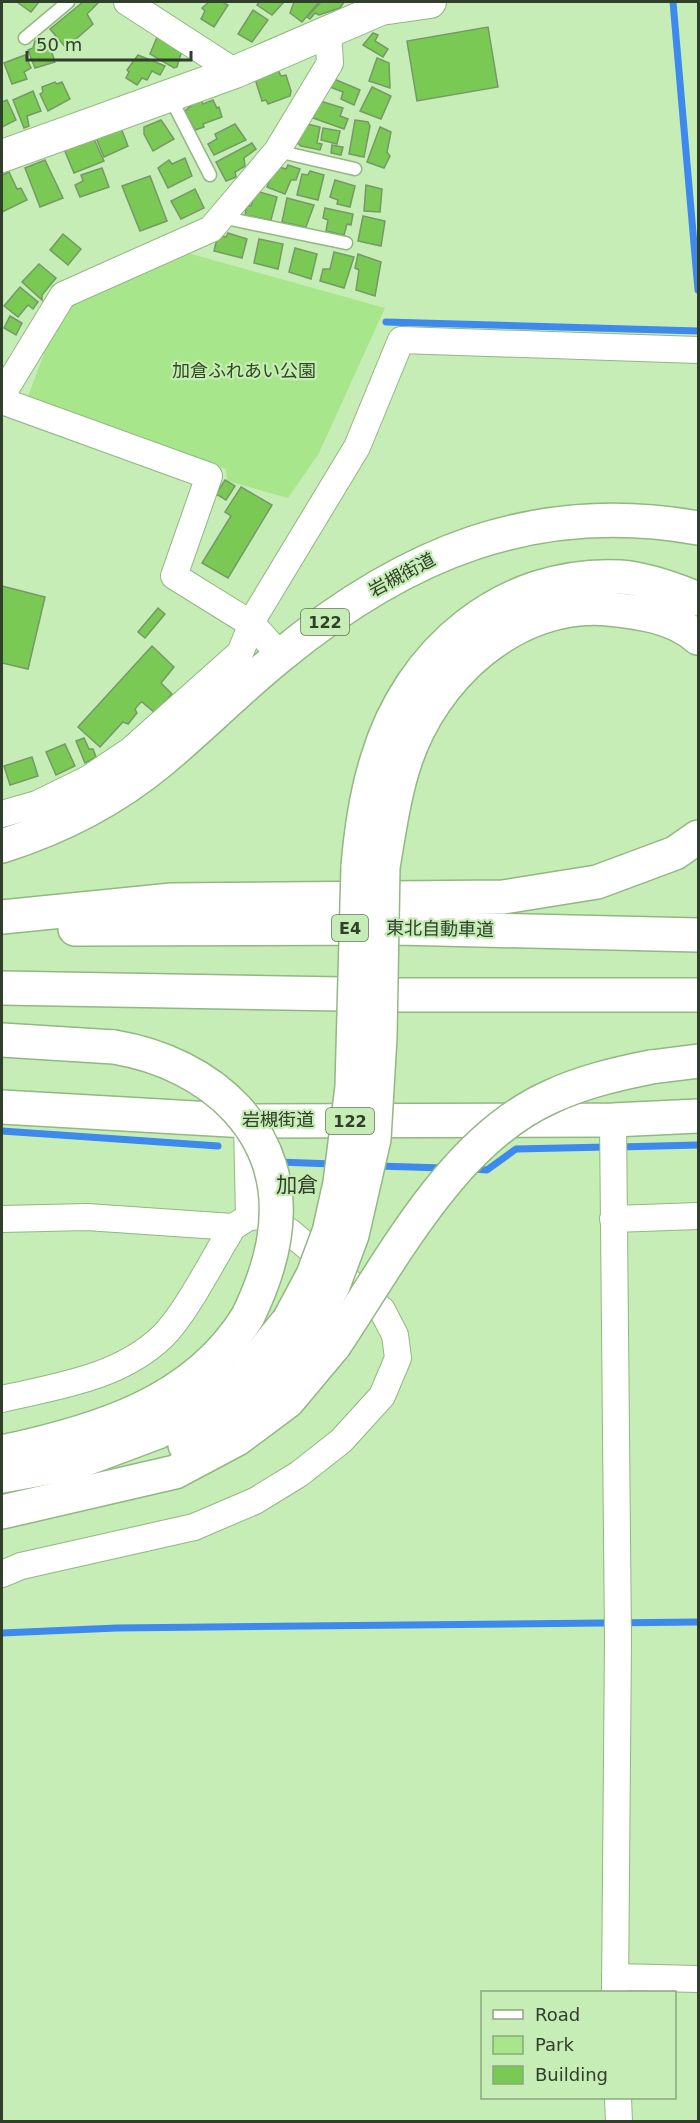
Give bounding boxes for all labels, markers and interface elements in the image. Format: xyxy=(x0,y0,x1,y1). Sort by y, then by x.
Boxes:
scale bar xyxy=(27,24,190,62)
text: 50 m xyxy=(36,34,82,55)
park label: 加倉ふれあい公園 xyxy=(172,360,316,381)
street label: 岩槻街道 xyxy=(365,548,438,601)
road number: 122 xyxy=(301,609,349,635)
road number: E4 xyxy=(332,915,368,941)
street label: 東北自動車道 xyxy=(386,917,494,940)
road number: 122 xyxy=(326,1108,374,1134)
street label: 岩槻街道 xyxy=(242,1109,314,1130)
district label: 加倉 xyxy=(276,1173,318,1197)
legend xyxy=(481,1991,676,2099)
text: Road xyxy=(535,2004,580,2025)
text: Park xyxy=(535,2034,574,2055)
text: Building xyxy=(535,2064,608,2085)

